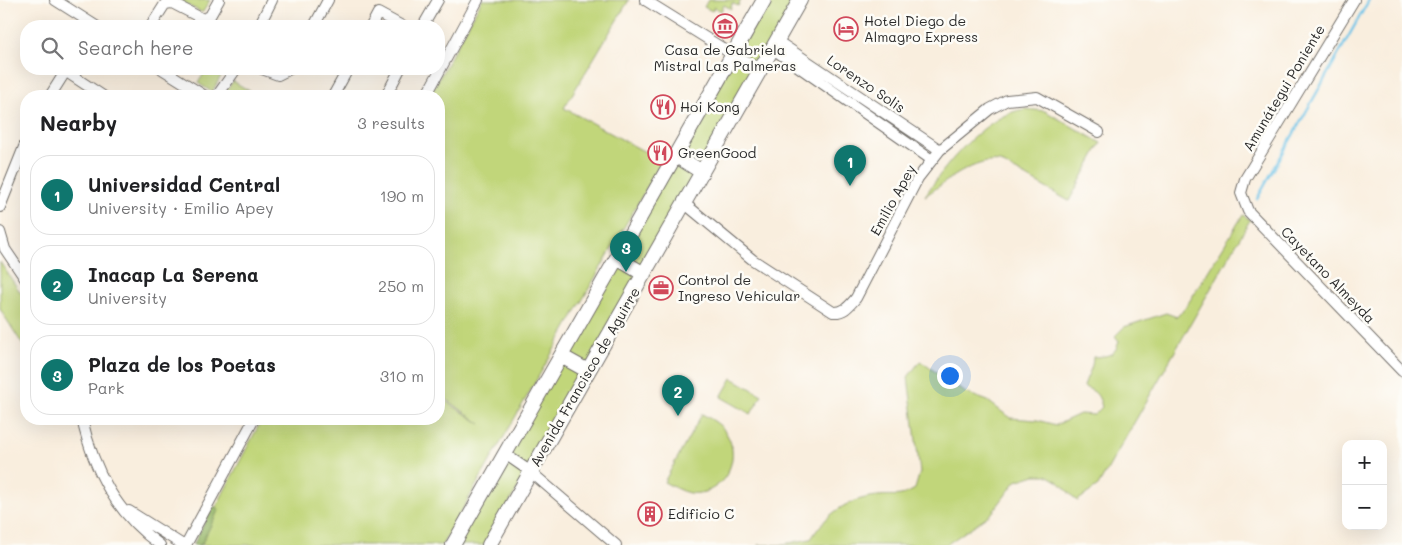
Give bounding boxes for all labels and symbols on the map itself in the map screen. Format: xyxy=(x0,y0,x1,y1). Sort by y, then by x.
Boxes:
place label: Hotel Diego de Almagro Express xyxy=(864,11,978,46)
museum icon: Casa de Gabriela Mistral Las Palmeras xyxy=(712,13,738,39)
hotel icon: Hotel Diego de Almagro Express xyxy=(833,16,859,42)
street label: Amunátegui Poniente xyxy=(1238,21,1329,155)
place label: Casa de Gabriela Mistral Las Palmeras xyxy=(654,40,796,75)
street label: Lorenzo Solis xyxy=(823,50,909,117)
restaurant icon: Hoi Kong xyxy=(650,94,676,120)
place label: Hoi Kong xyxy=(680,97,740,116)
restaurant icon: GreenGood xyxy=(647,140,673,166)
place label: GreenGood xyxy=(678,143,756,162)
pin: 1 xyxy=(834,145,866,186)
street label: Emilio Apey xyxy=(865,161,920,239)
street label: Cayetano Almeyda xyxy=(1277,222,1380,327)
pin: 3 xyxy=(610,231,642,272)
place label: Control de Ingreso Vehicular xyxy=(678,270,800,305)
office icon: Control de Ingreso Vehicular xyxy=(648,275,674,301)
street label: Avenida Francisco de Aguirre xyxy=(525,283,644,470)
your location xyxy=(937,363,963,389)
pin: 2 xyxy=(662,375,694,416)
building icon: Edificio C xyxy=(637,501,663,527)
place label: Edificio C xyxy=(668,504,734,523)

